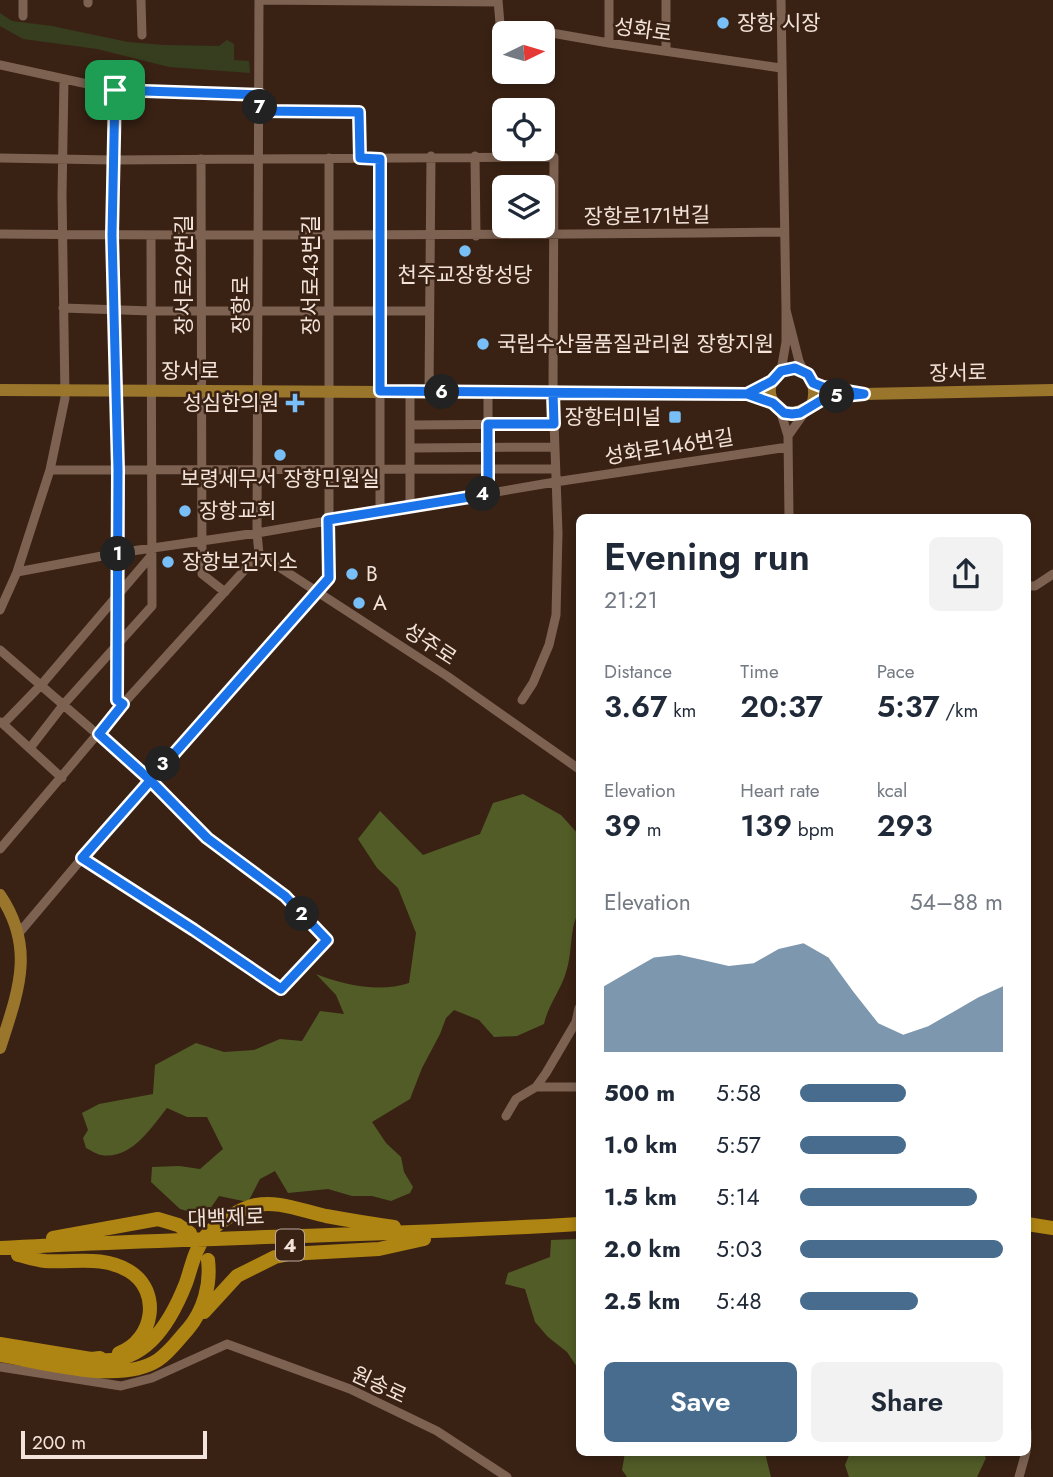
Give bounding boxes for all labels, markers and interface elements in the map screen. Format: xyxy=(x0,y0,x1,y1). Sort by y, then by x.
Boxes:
place label: 장항 시장 xyxy=(737,8,821,38)
street label: 성화로 xyxy=(612,11,674,49)
marker: 장항 시장 xyxy=(715,15,731,31)
north arrow xyxy=(492,21,555,84)
map controls xyxy=(492,21,555,238)
pin xyxy=(85,60,145,120)
icon: arrive xyxy=(96,71,134,109)
pin: 7 xyxy=(243,90,278,124)
text: 7 xyxy=(254,93,265,120)
button: locate xyxy=(492,98,555,161)
button: layers xyxy=(492,175,555,238)
street label: 장항로171번길 xyxy=(583,200,711,232)
street label: 장서로29번길 xyxy=(169,215,199,335)
street label: 장서로43번길 xyxy=(296,215,326,335)
marker: 천주교장항성당 xyxy=(457,243,473,259)
place label: 천주교장항성당 xyxy=(397,260,533,290)
street label: 장항로 xyxy=(226,276,256,334)
place label: 국립수산물품질관리원 장항지원 xyxy=(497,329,774,359)
marker: 국립수산물품질관리원 장항지원 xyxy=(475,336,491,352)
street label: 장서로 xyxy=(161,356,219,386)
street label: 장서로 xyxy=(929,357,987,389)
pin: 6 xyxy=(424,374,460,410)
text: 6 xyxy=(435,378,448,405)
pin: 5 xyxy=(820,378,854,414)
text: 5 xyxy=(830,382,843,409)
place label: 성심한의원 xyxy=(182,388,279,418)
marker: 성심한의원 xyxy=(285,393,305,413)
place label: 장항터미널 xyxy=(564,402,661,432)
marker: 장항터미널 xyxy=(667,409,683,425)
street label: 성화로146번길 xyxy=(602,422,736,472)
marker: 보령세무서 장항민원실 xyxy=(272,447,288,463)
place label: 보령세무서 장항민원실 xyxy=(180,464,380,494)
pin: 4 xyxy=(466,476,500,512)
text: 4 xyxy=(476,480,489,507)
place label: 장항교회 xyxy=(199,496,276,526)
marker: 장항교회 xyxy=(177,503,193,519)
text: Evening run xyxy=(604,529,810,584)
pin: 1 xyxy=(100,536,136,572)
button: share xyxy=(929,537,1003,611)
text: 1 xyxy=(113,540,122,567)
place label: 장항보건지소 xyxy=(182,547,298,577)
marker: 장항보건지소 xyxy=(160,554,176,570)
place label: B xyxy=(366,559,378,589)
marker: B xyxy=(344,566,360,582)
text: 21:21 xyxy=(604,583,658,617)
place label: A xyxy=(373,588,387,618)
marker: A xyxy=(351,595,367,611)
street label: 성주로 xyxy=(398,616,462,672)
text: Distance xyxy=(604,658,672,685)
text: Time xyxy=(740,658,779,685)
text: Pace xyxy=(877,658,915,685)
text: 3.67 xyxy=(604,685,667,728)
text: 20:37 xyxy=(740,685,823,728)
text: 5:37 xyxy=(877,685,940,728)
text: km xyxy=(667,697,696,724)
text: /km xyxy=(940,697,978,724)
pin: 3 xyxy=(146,746,180,782)
text: 3 xyxy=(157,750,168,777)
text: Elevation xyxy=(604,777,676,804)
text: Heart rate xyxy=(740,777,820,804)
text: kcal xyxy=(877,777,907,804)
text: 39 xyxy=(604,804,641,847)
text: 139 xyxy=(740,804,792,847)
text: 293 xyxy=(877,804,933,847)
text: m xyxy=(641,816,662,843)
text: bpm xyxy=(792,816,834,843)
text: Elevation xyxy=(604,885,691,919)
text: 54–88 m xyxy=(910,885,1003,919)
pin: 2 xyxy=(284,897,320,932)
text: 2 xyxy=(295,900,308,927)
text: 500 m xyxy=(604,1076,675,1110)
text: 5:58 xyxy=(716,1076,761,1110)
text: 1.0 km xyxy=(604,1128,677,1162)
text: 5:57 xyxy=(716,1128,761,1162)
text: 1.5 km xyxy=(604,1180,677,1214)
text: 5:14 xyxy=(716,1180,760,1214)
street label: 대백제로 xyxy=(187,1202,265,1234)
road number: 4 xyxy=(276,1230,304,1260)
text: 2.0 km xyxy=(604,1232,681,1266)
text: 5:03 xyxy=(716,1232,762,1266)
text: 2.5 km xyxy=(604,1284,680,1318)
text: 5:48 xyxy=(716,1284,762,1318)
street label: 원송로 xyxy=(346,1359,412,1411)
button: Save xyxy=(604,1362,797,1442)
button: Share xyxy=(811,1362,1003,1442)
scale bar xyxy=(21,1428,206,1460)
text: 200 m xyxy=(32,1429,86,1456)

